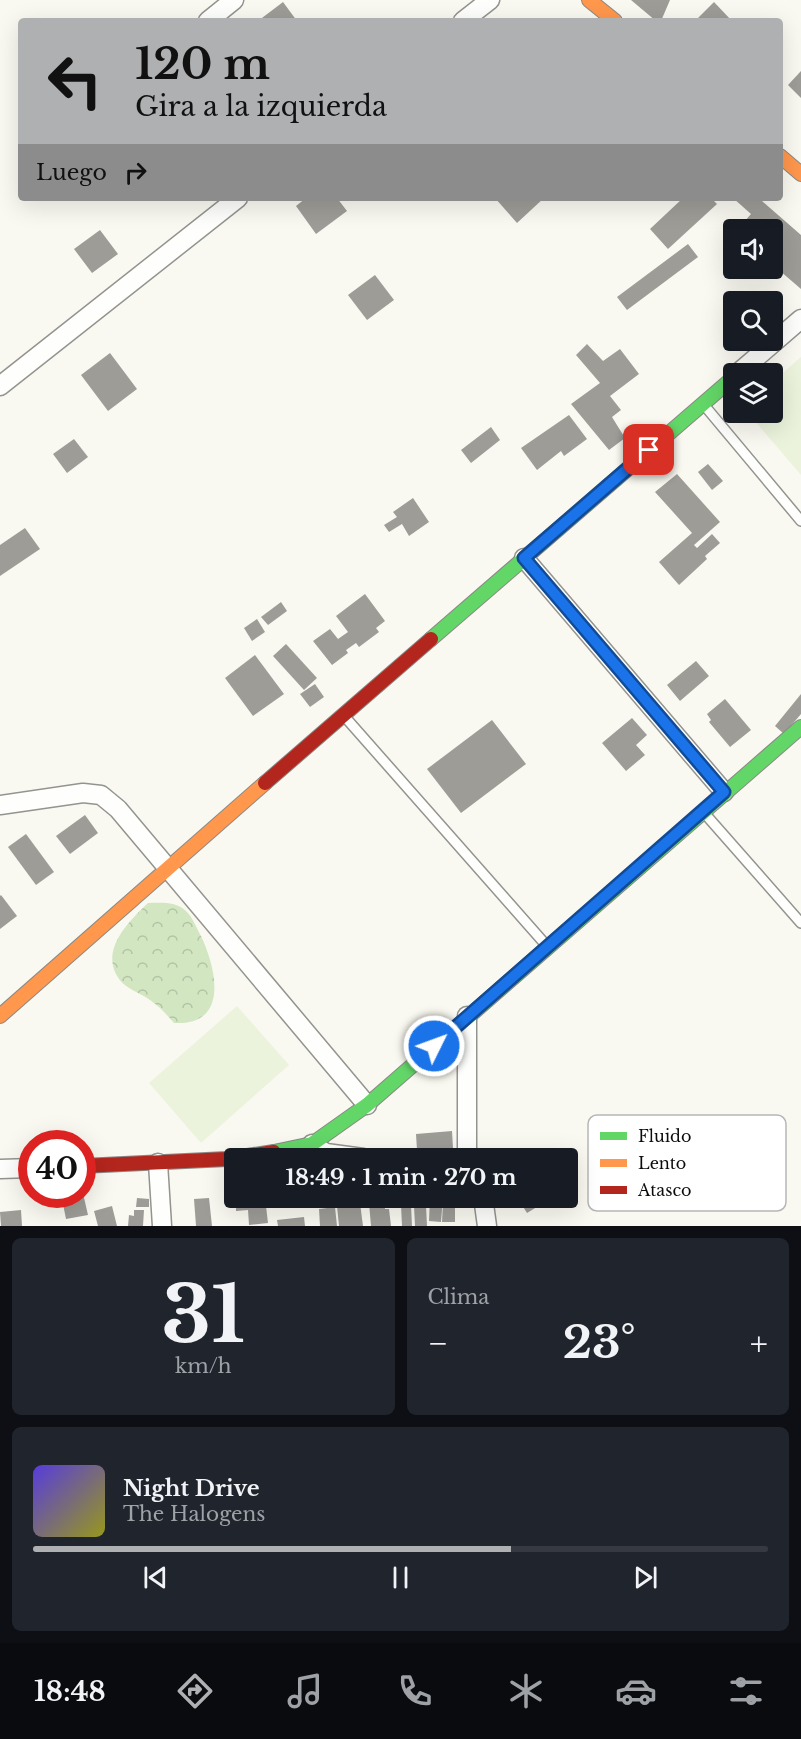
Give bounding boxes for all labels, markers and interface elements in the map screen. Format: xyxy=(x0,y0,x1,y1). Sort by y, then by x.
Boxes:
text: 120 m xyxy=(135,38,270,90)
icon: left xyxy=(36,42,114,120)
text: Gira a la izquierda xyxy=(135,90,387,123)
icon: right xyxy=(119,156,152,189)
text: Luego xyxy=(36,159,107,186)
map controls xyxy=(723,219,783,423)
button: sound xyxy=(723,219,783,279)
button: search xyxy=(723,291,783,351)
button: layers xyxy=(723,363,783,423)
pin xyxy=(623,424,674,475)
icon: arrive xyxy=(632,433,665,466)
position arrow xyxy=(402,1014,466,1078)
legend xyxy=(588,1115,786,1211)
text: Fluido xyxy=(638,1126,691,1146)
speed limit sign: 40 xyxy=(18,1130,96,1208)
text: Lento xyxy=(638,1153,686,1173)
text: 18:49 · 1 min · 270 m xyxy=(285,1164,517,1191)
text: Atasco xyxy=(637,1180,691,1200)
text: 31 xyxy=(161,1266,245,1363)
text: Clima xyxy=(428,1285,489,1309)
text: 23° xyxy=(563,1314,636,1370)
text: − xyxy=(428,1323,448,1364)
text: + xyxy=(750,1323,768,1364)
text: km/h xyxy=(175,1354,232,1378)
text: Night Drive xyxy=(123,1475,260,1502)
text: The Halogens xyxy=(123,1502,265,1526)
icon: previous xyxy=(139,1561,172,1594)
icon: pause xyxy=(384,1561,417,1594)
icon: next xyxy=(629,1561,662,1594)
icon: directions xyxy=(174,1670,216,1712)
icon: music xyxy=(284,1670,326,1712)
icon: phone xyxy=(394,1670,436,1712)
icon: climate xyxy=(505,1670,547,1712)
icon: car xyxy=(615,1670,657,1712)
icon: filters xyxy=(725,1670,767,1712)
text: 18:48 xyxy=(34,1675,106,1708)

